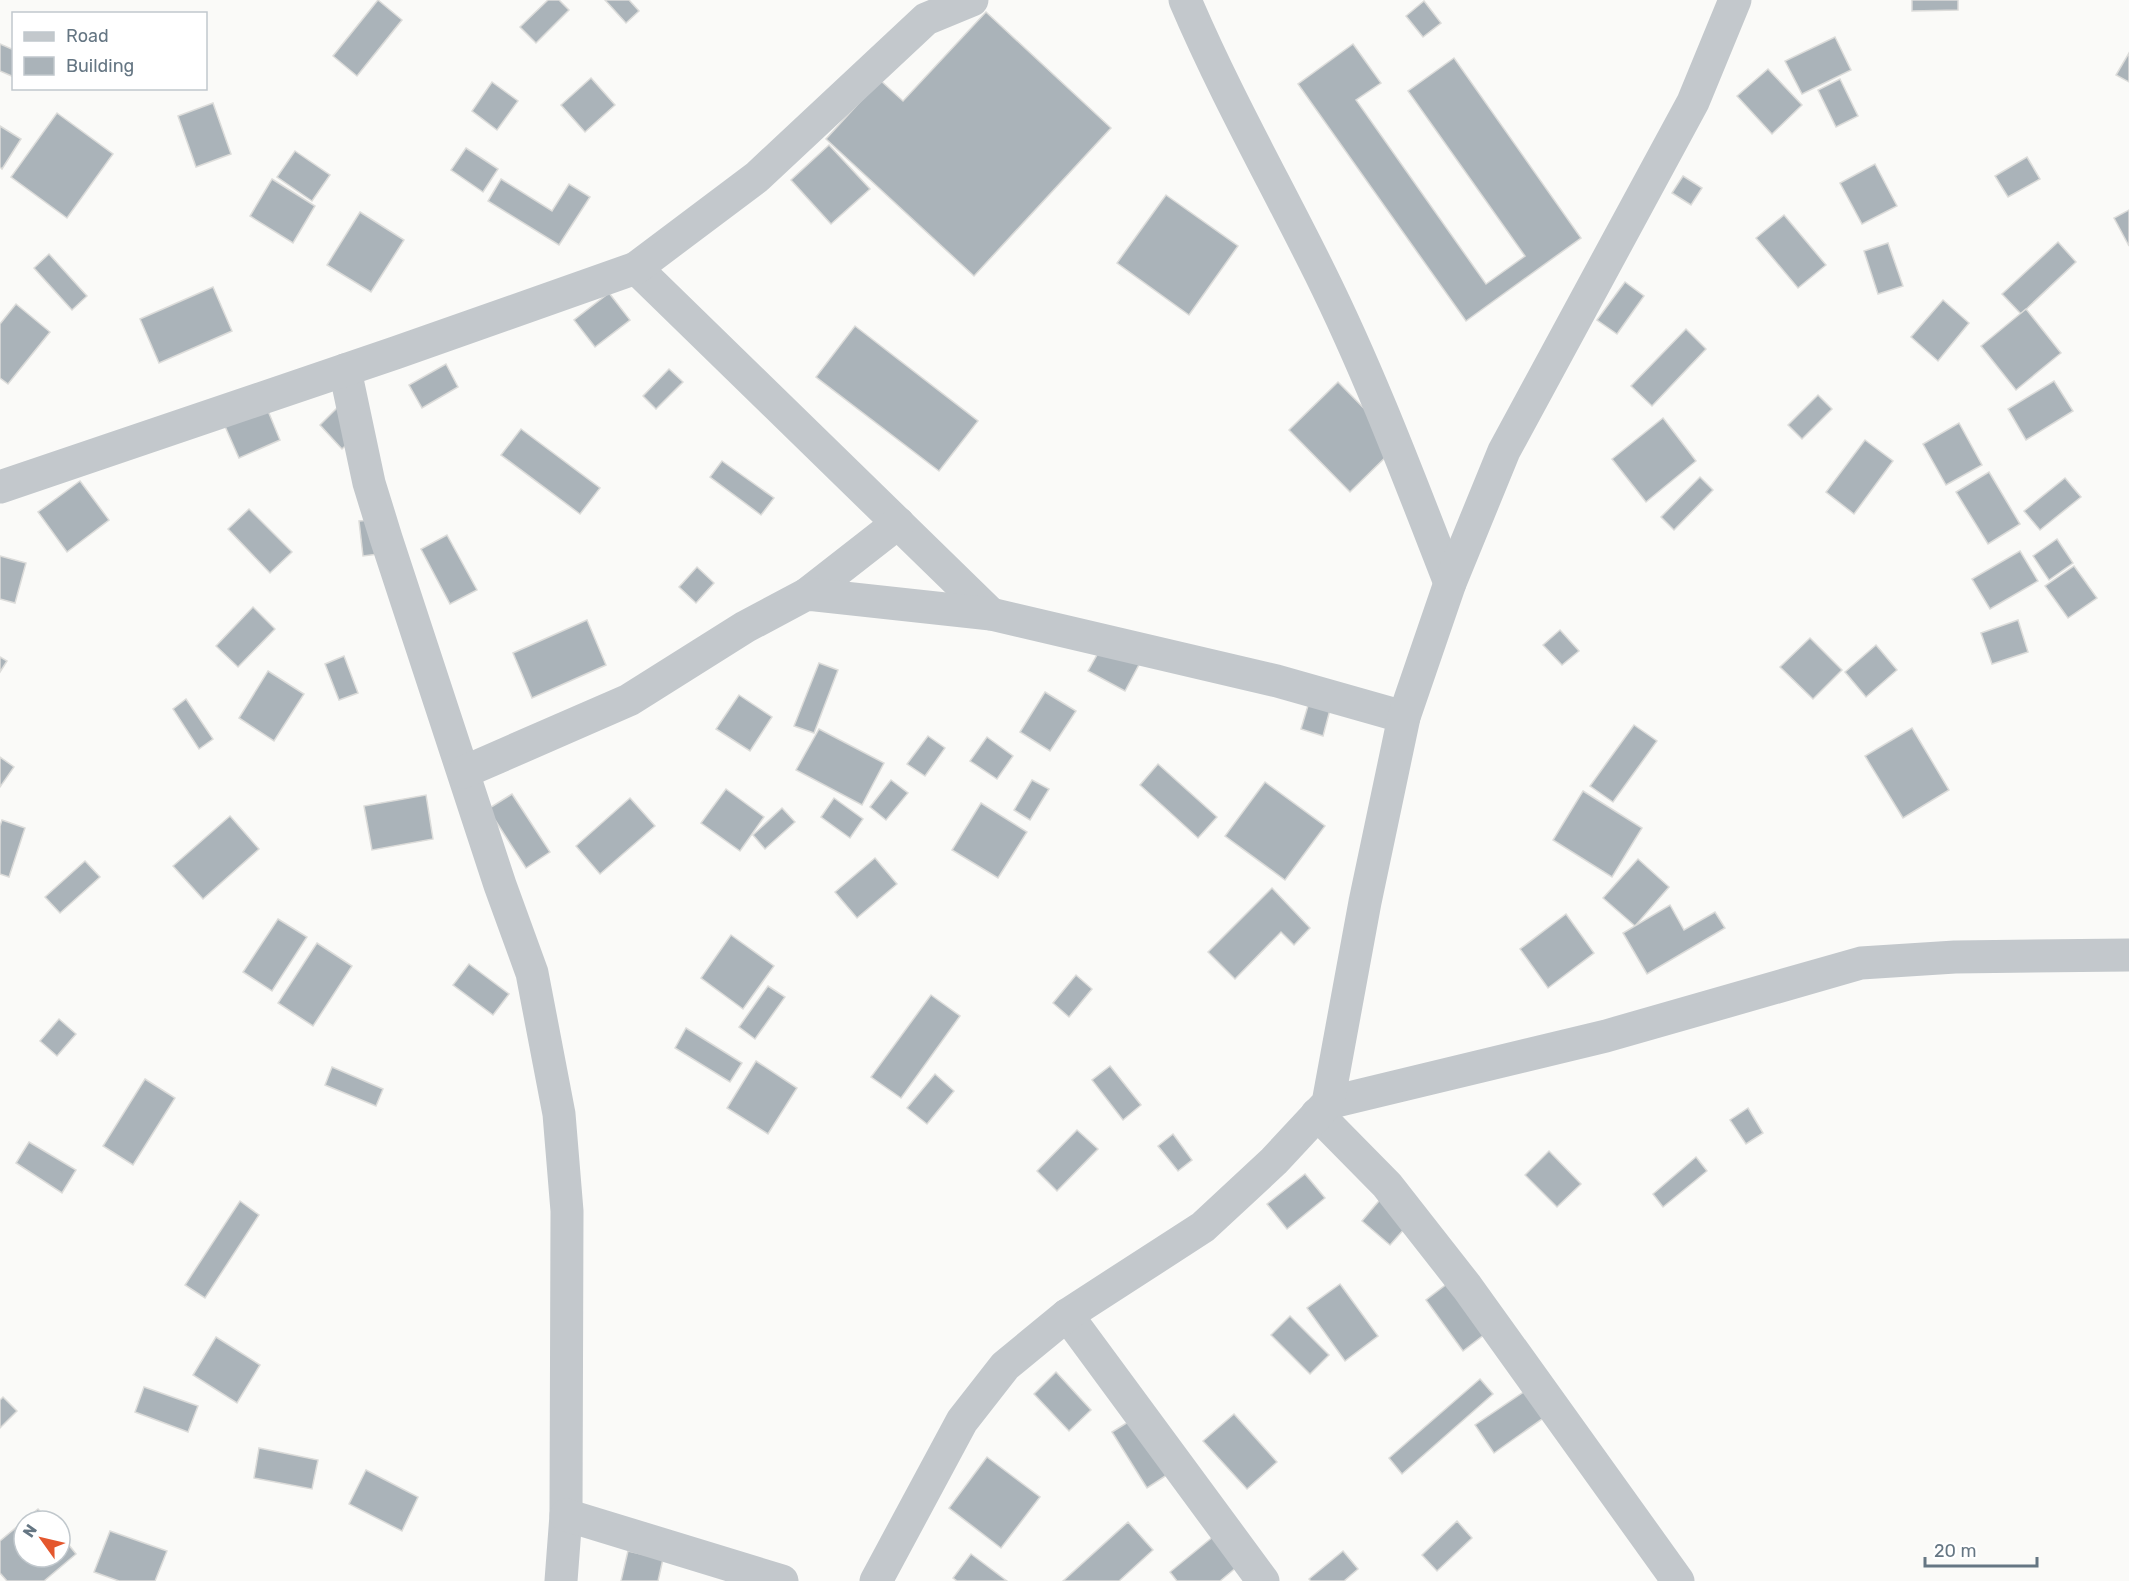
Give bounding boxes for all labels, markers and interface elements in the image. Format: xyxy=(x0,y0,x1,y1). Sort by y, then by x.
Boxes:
legend xyxy=(12,12,207,90)
text: Road xyxy=(66,25,109,47)
text: Building xyxy=(66,55,134,77)
north arrow xyxy=(12,1509,72,1569)
text: N xyxy=(19,1521,41,1541)
scale bar xyxy=(1925,1530,2038,1568)
text: 20 m xyxy=(1934,1540,1976,1562)

